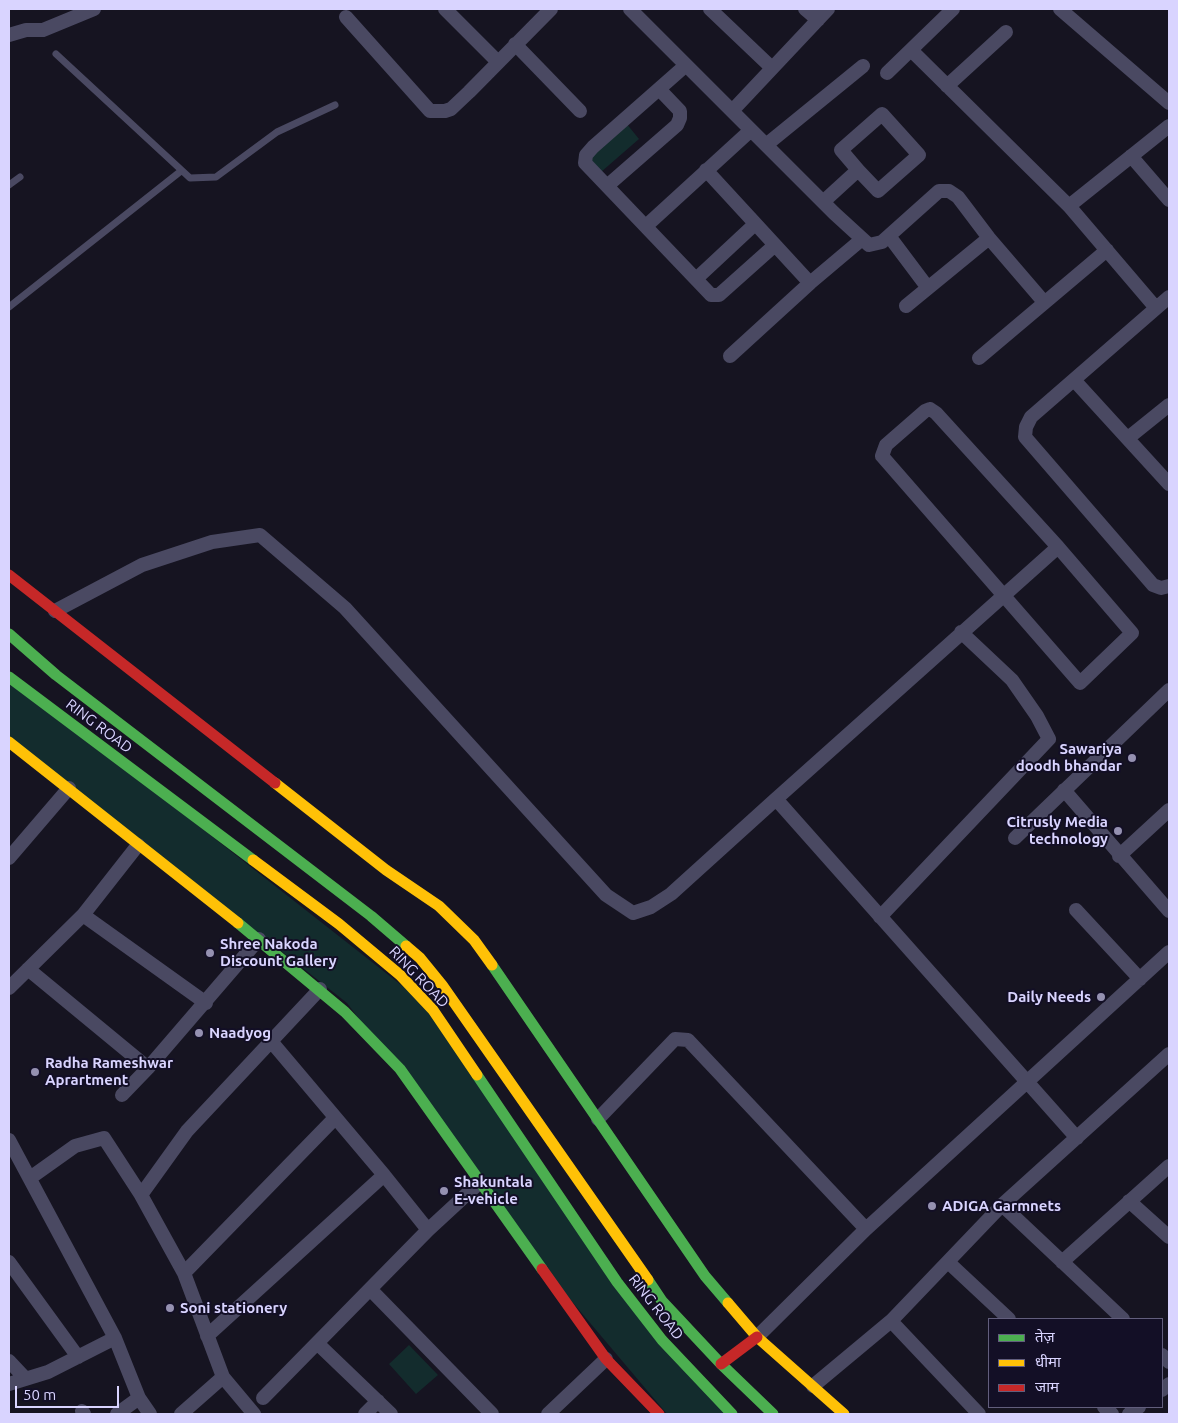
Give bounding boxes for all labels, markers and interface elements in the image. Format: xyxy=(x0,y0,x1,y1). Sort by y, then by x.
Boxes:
street label: RING ROAD xyxy=(62,695,136,757)
place label: Sawariya doodh bhandar xyxy=(1016,740,1122,775)
marker: Sawariya doodh bhandar xyxy=(1126,752,1138,764)
place label: Citrusly Media technology xyxy=(1007,813,1108,848)
marker: Citrusly Media technology xyxy=(1112,825,1124,837)
place label: Shree Nakoda Discount Gallery xyxy=(220,935,337,970)
street label: RING ROAD xyxy=(385,943,453,1011)
marker: Shree Nakoda Discount Gallery xyxy=(204,947,216,959)
place label: Daily Needs xyxy=(1007,988,1091,1006)
marker: Daily Needs xyxy=(1095,991,1107,1003)
place label: Naadyog xyxy=(209,1024,271,1042)
marker: Naadyog xyxy=(193,1027,205,1039)
place label: Radha Rameshwar Aprartment xyxy=(45,1054,173,1089)
marker: Radha Rameshwar Aprartment xyxy=(29,1066,41,1078)
place label: Shakuntala E-vehicle xyxy=(454,1173,533,1208)
marker: Shakuntala E-vehicle xyxy=(438,1185,450,1197)
place label: ADIGA Garmnets xyxy=(942,1197,1061,1215)
marker: ADIGA Garmnets xyxy=(926,1200,938,1212)
street label: RING ROAD xyxy=(625,1271,687,1343)
place label: Soni stationery xyxy=(180,1299,287,1317)
marker: Soni stationery xyxy=(164,1302,176,1314)
legend xyxy=(988,1318,1163,1408)
text: तेज़ xyxy=(1035,1328,1055,1345)
text: धीमा xyxy=(1035,1353,1061,1370)
scale bar xyxy=(18,1376,121,1408)
text: जाम xyxy=(1035,1378,1059,1395)
text: 50 m xyxy=(23,1386,56,1403)

